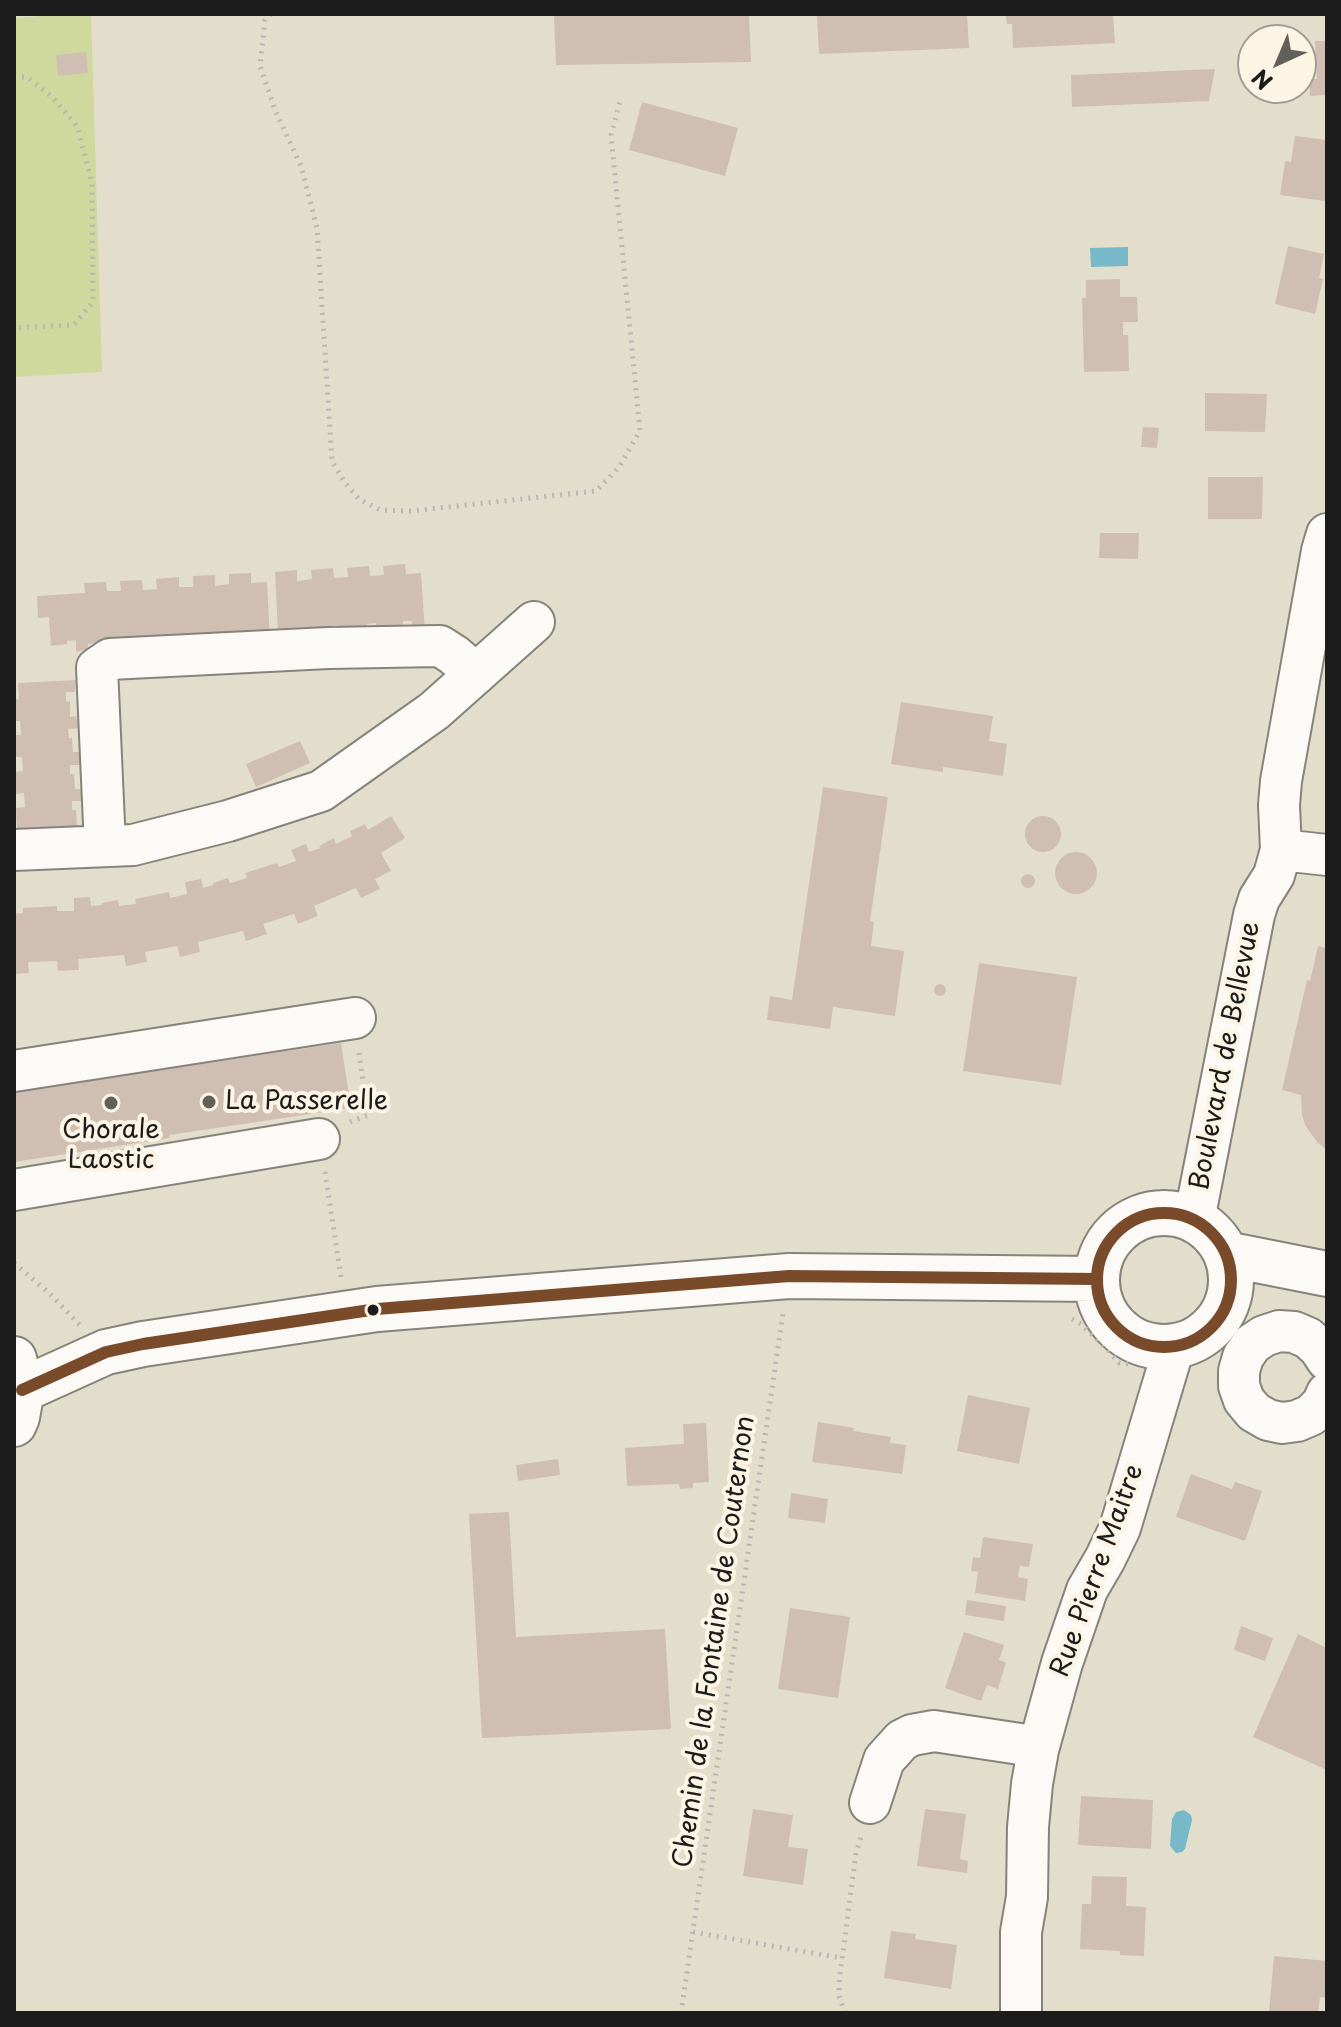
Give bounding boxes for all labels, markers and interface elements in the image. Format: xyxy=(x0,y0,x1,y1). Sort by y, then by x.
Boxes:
north arrow xyxy=(1237,24,1317,104)
text: N xyxy=(1244,62,1279,98)
street label: Boulevard de Bellevue xyxy=(1185,919,1267,1193)
place label: La Passerelle xyxy=(225,1086,388,1118)
marker: La Passerelle xyxy=(200,1093,218,1111)
marker: Chorale Laostic xyxy=(102,1094,120,1112)
place label: Chorale Laostic xyxy=(62,1115,160,1176)
unlabelled marker xyxy=(365,1302,381,1318)
street label: Chemin de la Fontaine de Couternon xyxy=(668,1414,762,1870)
street label: Rue Pierre Maitre xyxy=(1045,1461,1151,1681)

